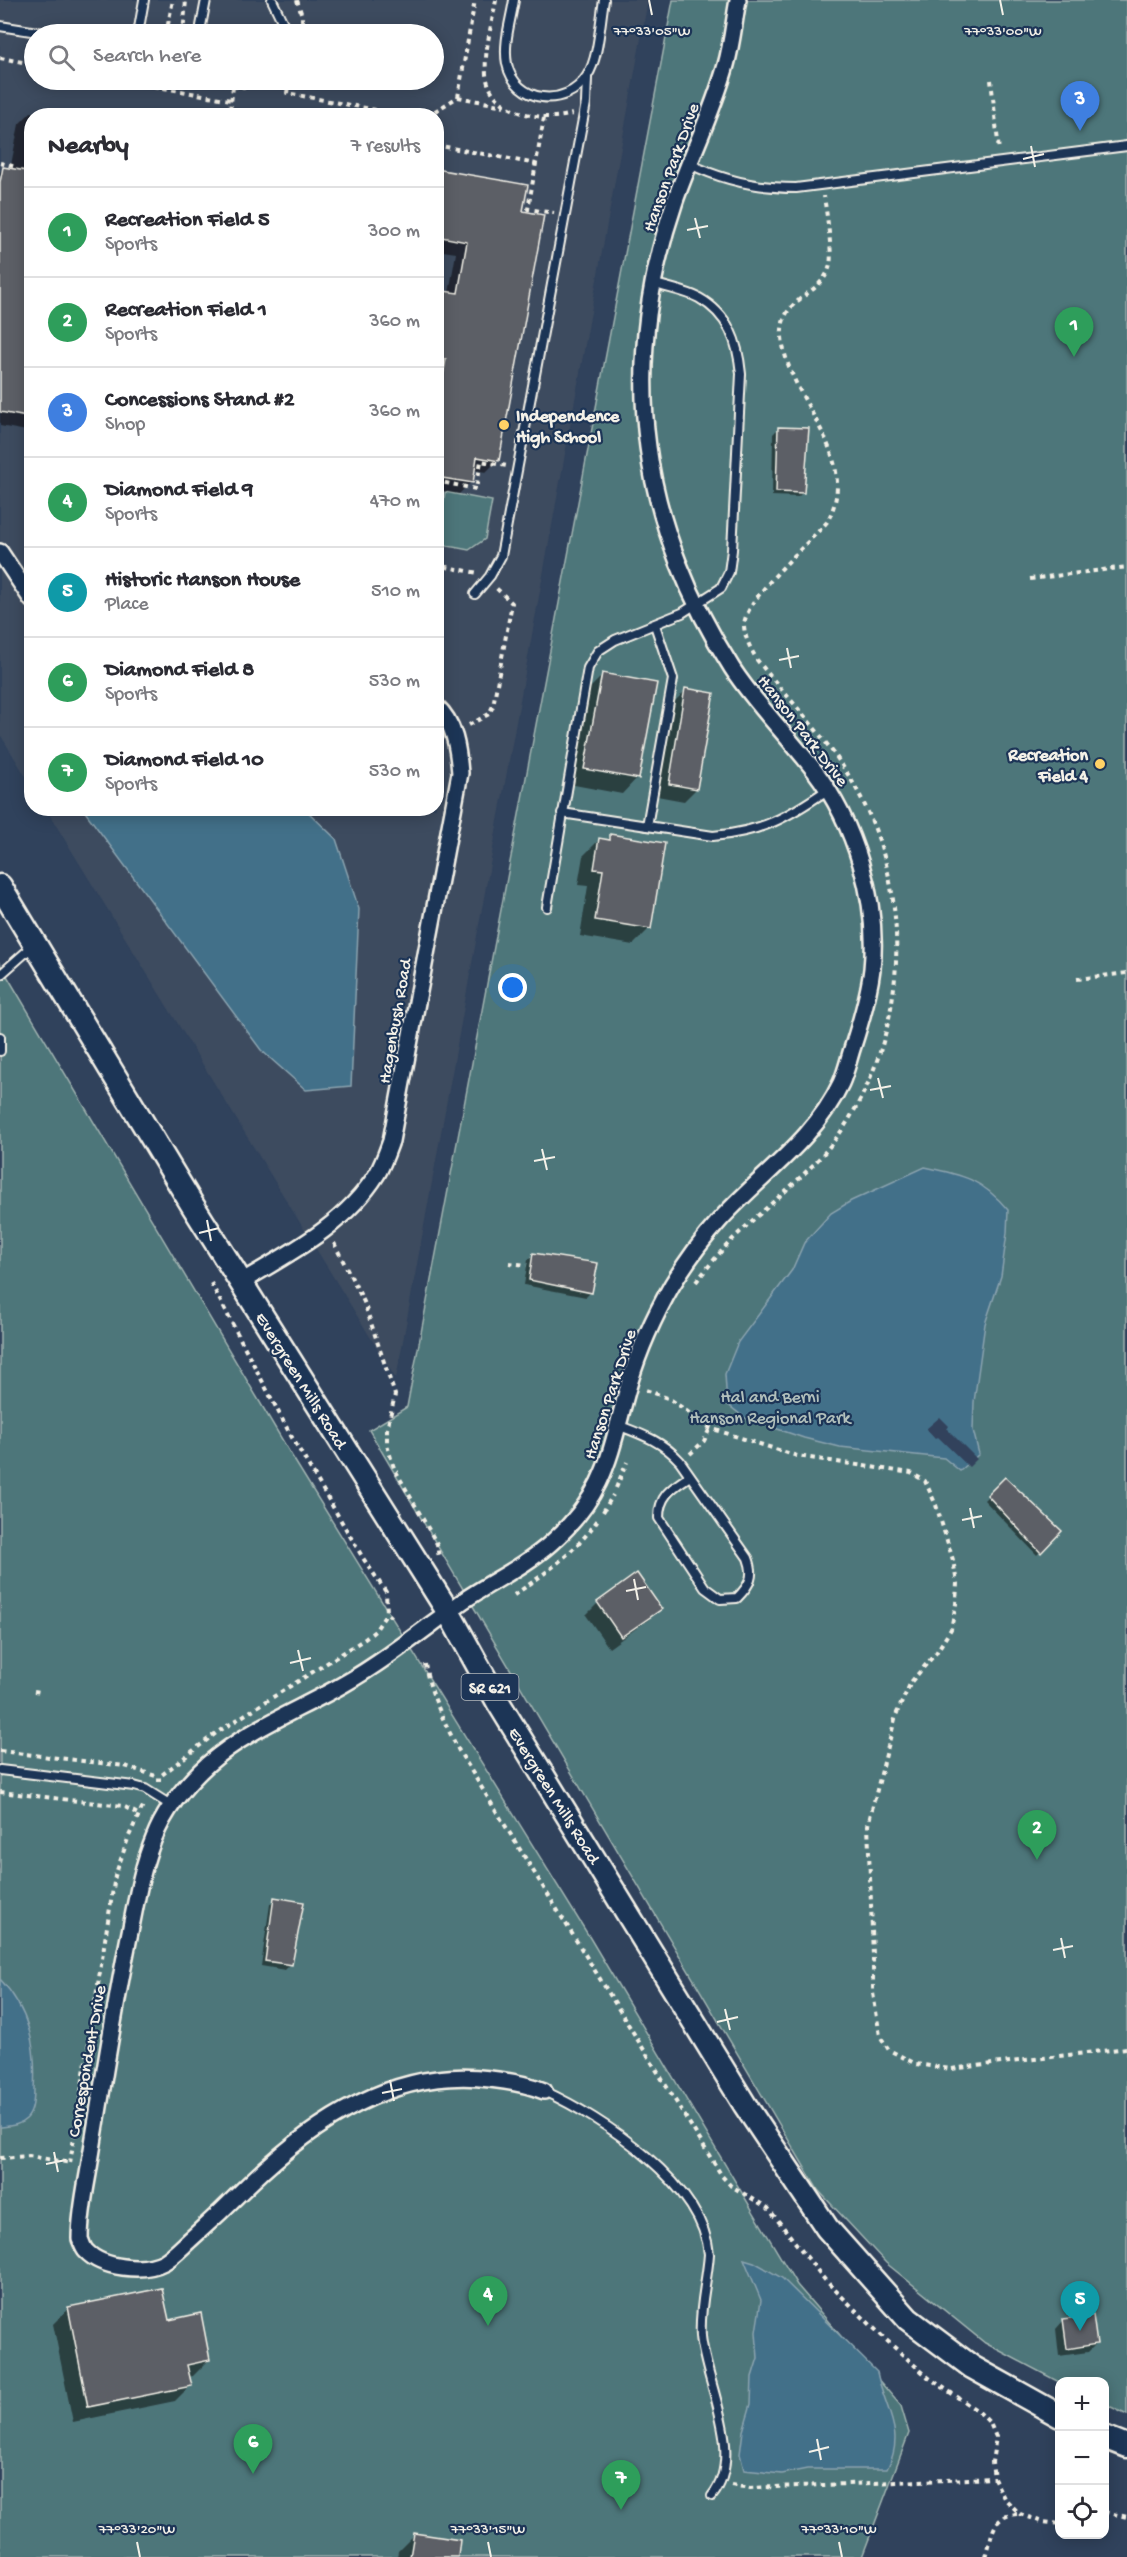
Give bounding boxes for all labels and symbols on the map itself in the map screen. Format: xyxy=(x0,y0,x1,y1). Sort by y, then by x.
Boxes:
text: 77°33'05"W xyxy=(612,23,691,41)
text: 77°33'00"W xyxy=(963,23,1042,41)
pin: 3 xyxy=(1060,82,1100,131)
street label: Hanson Park Drive xyxy=(639,100,706,235)
pin: 1 xyxy=(1054,308,1094,357)
place label: Independence High School xyxy=(516,407,620,449)
marker: Independence High School xyxy=(497,418,511,432)
street label: Hanson Park Drive xyxy=(752,672,852,792)
place label: Recreation Field 4 xyxy=(1007,746,1088,788)
marker: Recreation Field 4 xyxy=(1093,757,1107,771)
street label: Hagenbush Road xyxy=(375,956,418,1085)
your location xyxy=(498,973,527,1002)
street label: Evergreen Mills Road xyxy=(249,1309,351,1455)
street label: Hanson Park Drive xyxy=(580,1326,643,1462)
park label: Hal and Berni Hanson Regional Park xyxy=(690,1388,852,1430)
road number: SR 621 xyxy=(462,1674,518,1700)
street label: Evergreen Mills Road xyxy=(502,1724,604,1870)
pin: 2 xyxy=(1018,1810,1056,1860)
street label: Correspondent Drive xyxy=(65,1983,112,2139)
pin: 4 xyxy=(468,2276,508,2326)
pin: 5 xyxy=(1060,2282,1100,2331)
pin: 6 xyxy=(234,2424,272,2474)
pin: 7 xyxy=(602,2460,640,2510)
text: 77°33'20"W xyxy=(98,2521,176,2539)
text: 77°33'15"W xyxy=(450,2521,526,2539)
text: 77°33'10"W xyxy=(800,2521,877,2539)

